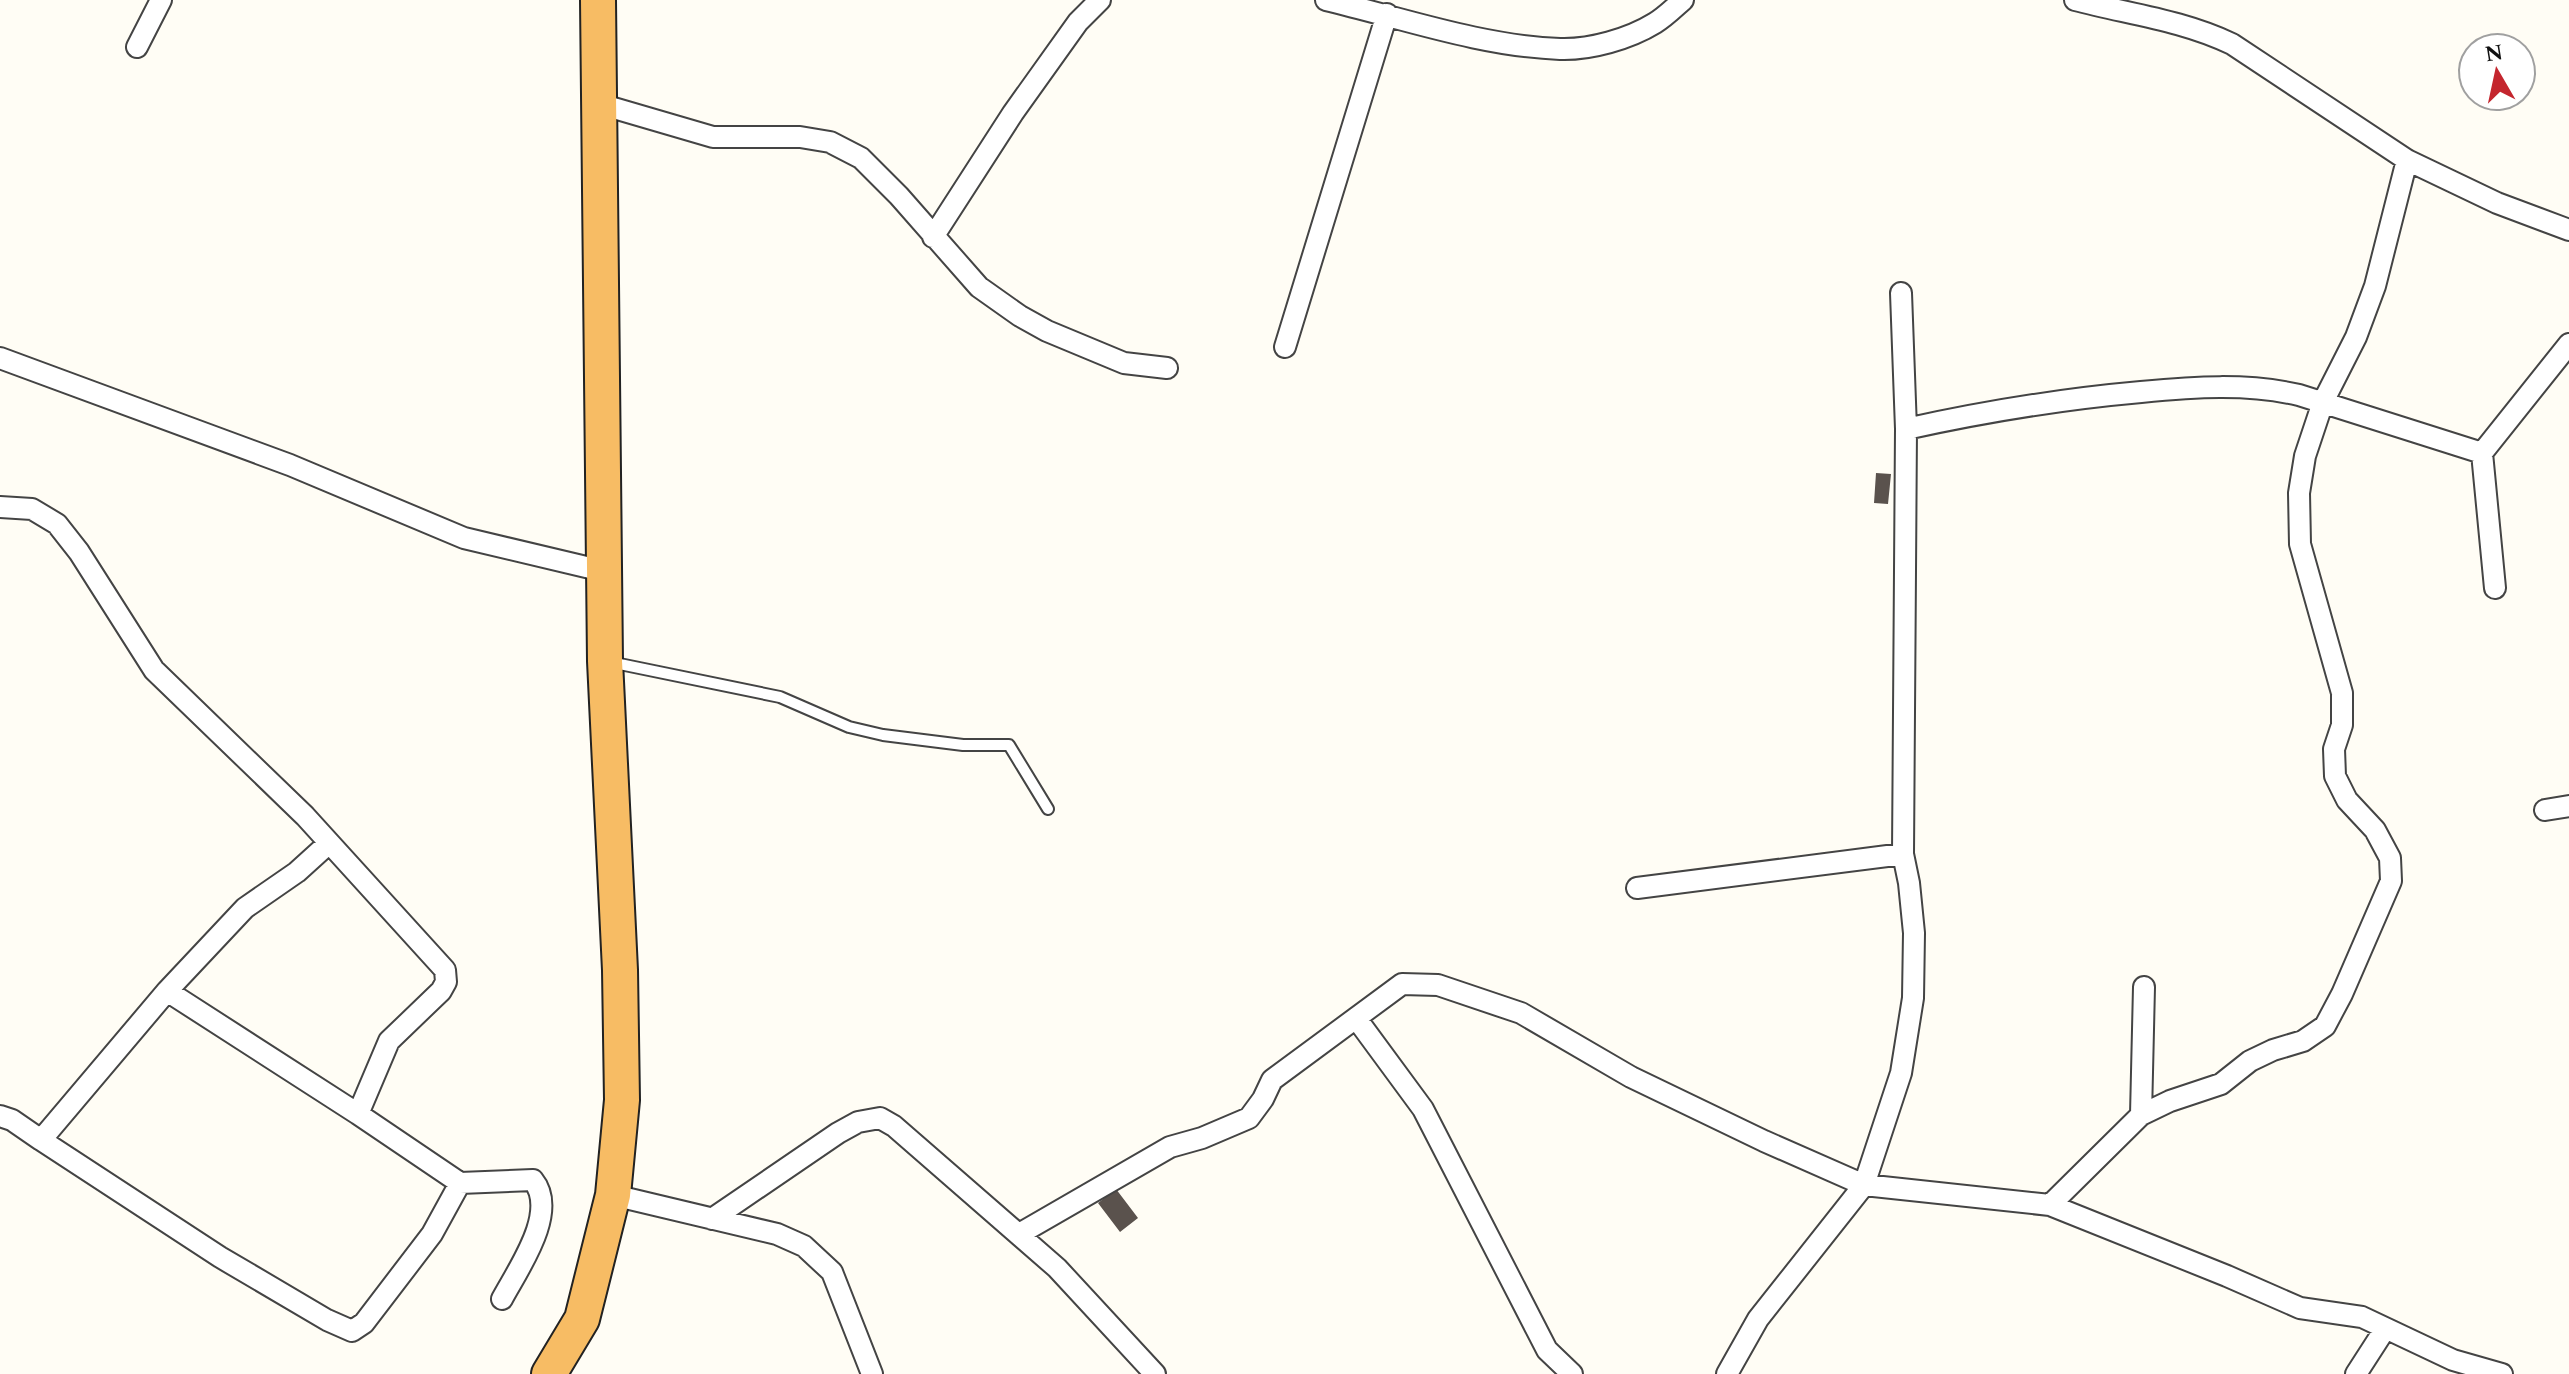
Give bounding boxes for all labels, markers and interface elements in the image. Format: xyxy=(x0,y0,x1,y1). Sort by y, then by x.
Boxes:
north arrow xyxy=(2457,32,2537,112)
text: N xyxy=(2483,36,2506,71)

